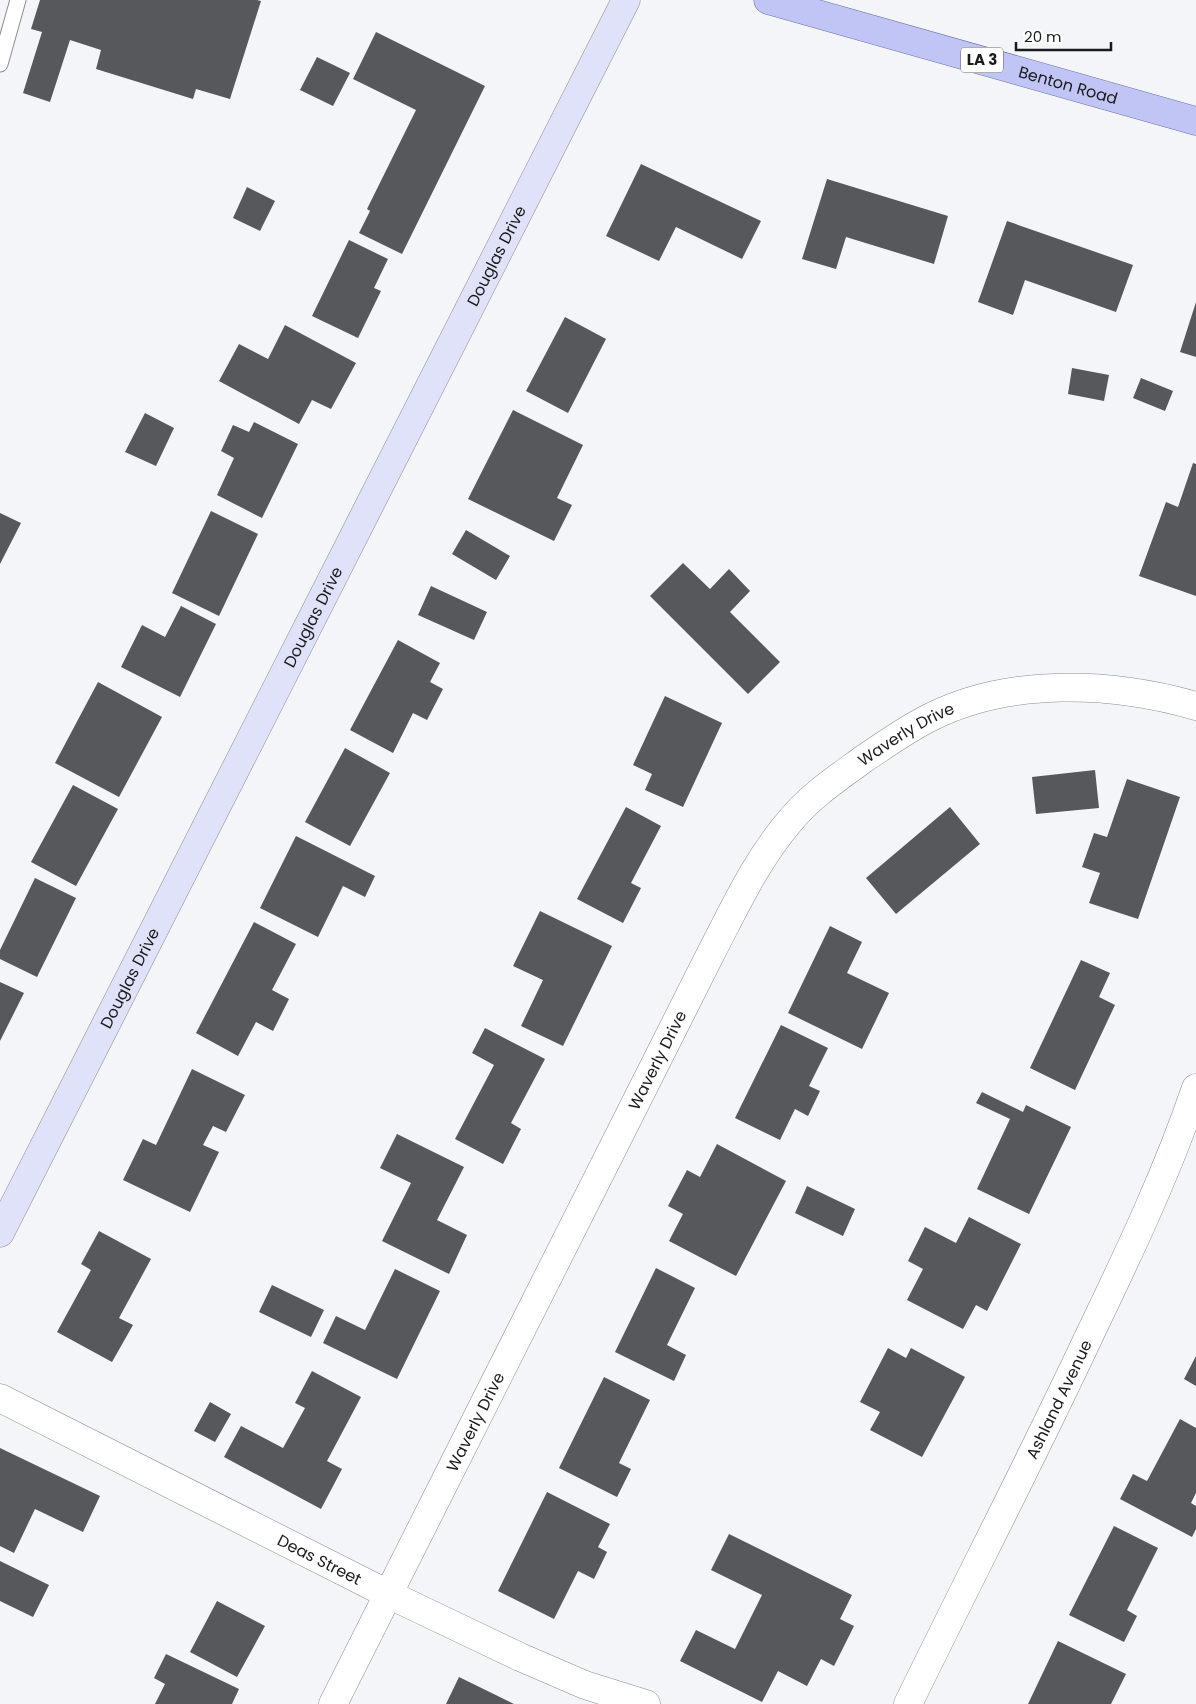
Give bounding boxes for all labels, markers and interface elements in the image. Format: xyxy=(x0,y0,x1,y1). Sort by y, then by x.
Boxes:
scale bar xyxy=(1016,20,1111,52)
text: 20 m xyxy=(1024,26,1062,47)
road number: LA 3 xyxy=(961,48,1003,72)
street label: Benton Road xyxy=(1016,60,1120,110)
street label: Douglas Drive xyxy=(461,202,532,310)
street label: Douglas Drive xyxy=(278,563,348,671)
street label: Waverly Drive xyxy=(853,697,958,772)
street label: Douglas Drive xyxy=(95,924,165,1033)
street label: Waverly Drive xyxy=(623,1006,692,1114)
street label: Ashland Avenue xyxy=(1021,1336,1098,1463)
street label: Waverly Drive xyxy=(441,1368,510,1476)
street label: Deas Street xyxy=(273,1529,366,1591)

